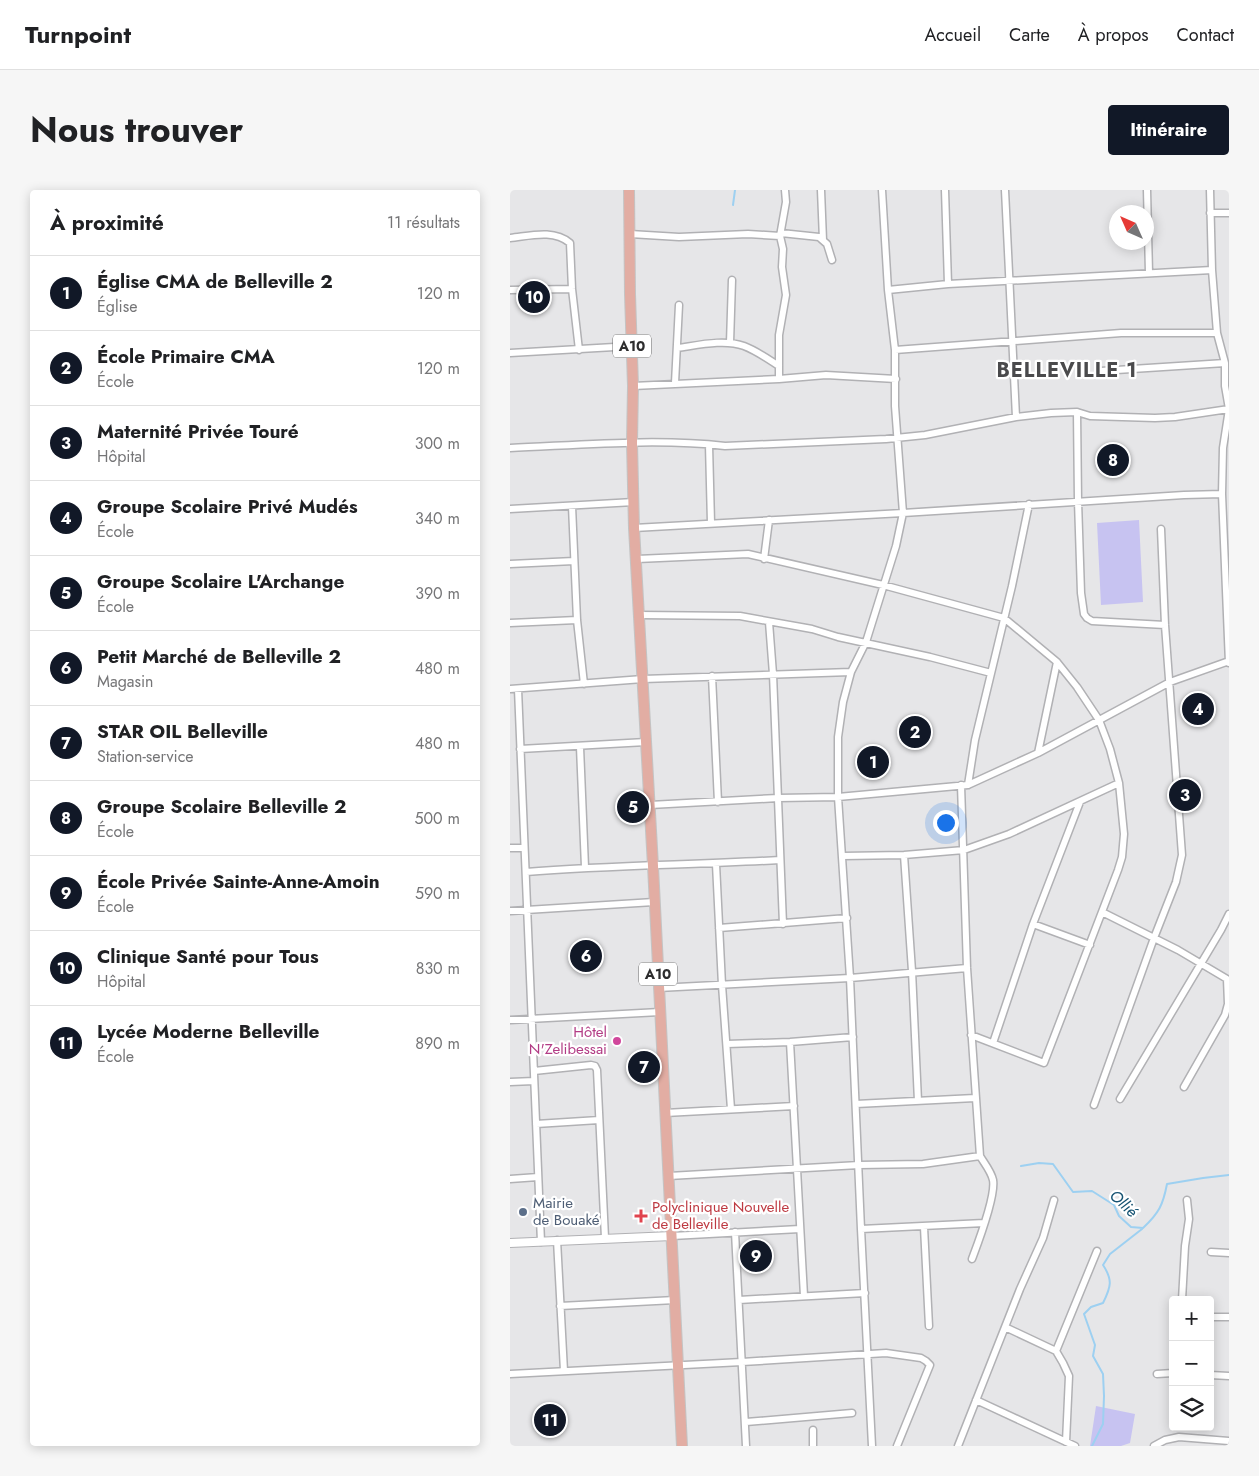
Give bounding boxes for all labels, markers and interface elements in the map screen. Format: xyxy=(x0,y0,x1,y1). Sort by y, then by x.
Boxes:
text: Turnpoint xyxy=(25,17,131,52)
text: Accueil xyxy=(924,22,981,48)
text: Carte xyxy=(1009,22,1050,48)
text: À propos xyxy=(1078,22,1148,48)
text: Contact xyxy=(1176,22,1234,48)
text: Nous trouver xyxy=(30,105,243,155)
button: Itinéraire xyxy=(1108,105,1229,155)
north arrow xyxy=(1109,205,1154,250)
text: À proximité xyxy=(50,208,164,238)
text: 11 résultats xyxy=(387,211,460,234)
text: Église CMA de Belleville 2 xyxy=(97,268,333,295)
pin: 10 xyxy=(518,278,550,316)
text: 1 xyxy=(62,282,70,305)
text: 120 m xyxy=(417,282,460,305)
text: Église xyxy=(97,295,137,318)
road number: A10 xyxy=(613,334,651,358)
text: École Primaire CMA xyxy=(97,343,275,370)
district label: BELLEVILLE 1 xyxy=(997,356,1137,385)
text: 2 xyxy=(61,357,71,380)
text: 120 m xyxy=(417,357,460,380)
text: École xyxy=(97,370,134,393)
text: Maternité Privée Touré xyxy=(97,418,299,445)
text: 3 xyxy=(61,432,71,455)
text: 300 m xyxy=(415,432,460,455)
pin: 8 xyxy=(1097,441,1129,479)
text: Hôpital xyxy=(97,445,146,468)
text: Groupe Scolaire Privé Mudés xyxy=(97,493,358,520)
text: 4 xyxy=(60,507,72,530)
text: 340 m xyxy=(415,507,460,530)
text: École xyxy=(97,520,134,543)
text: Groupe Scolaire L'Archange xyxy=(97,568,344,595)
text: 5 xyxy=(61,582,71,605)
text: 390 m xyxy=(415,582,460,605)
text: École xyxy=(97,595,134,618)
text: Petit Marché de Belleville 2 xyxy=(97,643,341,670)
text: 6 xyxy=(61,657,71,680)
text: 480 m xyxy=(415,657,460,680)
text: Magasin xyxy=(97,670,153,693)
pin: 4 xyxy=(1182,690,1214,728)
pin: 2 xyxy=(899,713,931,751)
text: STAR OIL Belleville xyxy=(97,718,268,745)
text: 7 xyxy=(61,732,71,755)
text: 480 m xyxy=(415,732,460,755)
pin: 1 xyxy=(857,743,889,781)
text: Station-service xyxy=(97,745,194,768)
pin: 3 xyxy=(1169,776,1201,814)
pin: 5 xyxy=(617,788,649,826)
text: Groupe Scolaire Belleville 2 xyxy=(97,793,347,820)
text: 8 xyxy=(61,807,71,830)
text: 500 m xyxy=(414,807,460,830)
your location xyxy=(933,810,959,836)
text: École xyxy=(97,820,134,843)
text: École Privée Sainte-Anne-Amoin xyxy=(97,868,380,895)
text: 9 xyxy=(61,882,71,905)
text: 590 m xyxy=(415,882,460,905)
text: École xyxy=(97,895,134,918)
pin: 6 xyxy=(570,937,602,975)
text: Clinique Santé pour Tous xyxy=(97,943,319,970)
text: 10 xyxy=(57,957,75,980)
text: 830 m xyxy=(416,957,460,980)
road number: A10 xyxy=(639,962,677,986)
text: Hôpital xyxy=(97,970,146,993)
text: Lycée Moderne Belleville xyxy=(97,1018,319,1045)
place label: Hôtel N'Zelibessai xyxy=(529,1021,607,1060)
text: 11 xyxy=(58,1032,74,1055)
text: 890 m xyxy=(415,1032,460,1055)
marker: Hôtel N'Zelibessai xyxy=(611,1035,623,1047)
text: École xyxy=(97,1045,134,1068)
pin: 7 xyxy=(628,1048,660,1086)
water label: Ollié xyxy=(1104,1184,1144,1223)
place label: Mairie de Bouaké xyxy=(533,1192,600,1231)
place label: Polyclinique Nouvelle de Belleville xyxy=(652,1196,789,1235)
marker: Mairie de Bouaké xyxy=(517,1206,529,1218)
marker: Polyclinique Nouvelle de Belleville xyxy=(634,1209,648,1223)
pin: 9 xyxy=(740,1237,772,1275)
map controls xyxy=(1169,1296,1214,1431)
button: + xyxy=(1169,1296,1214,1341)
button: − xyxy=(1169,1341,1214,1386)
button: layers xyxy=(1169,1386,1214,1431)
pin: 11 xyxy=(534,1401,566,1439)

